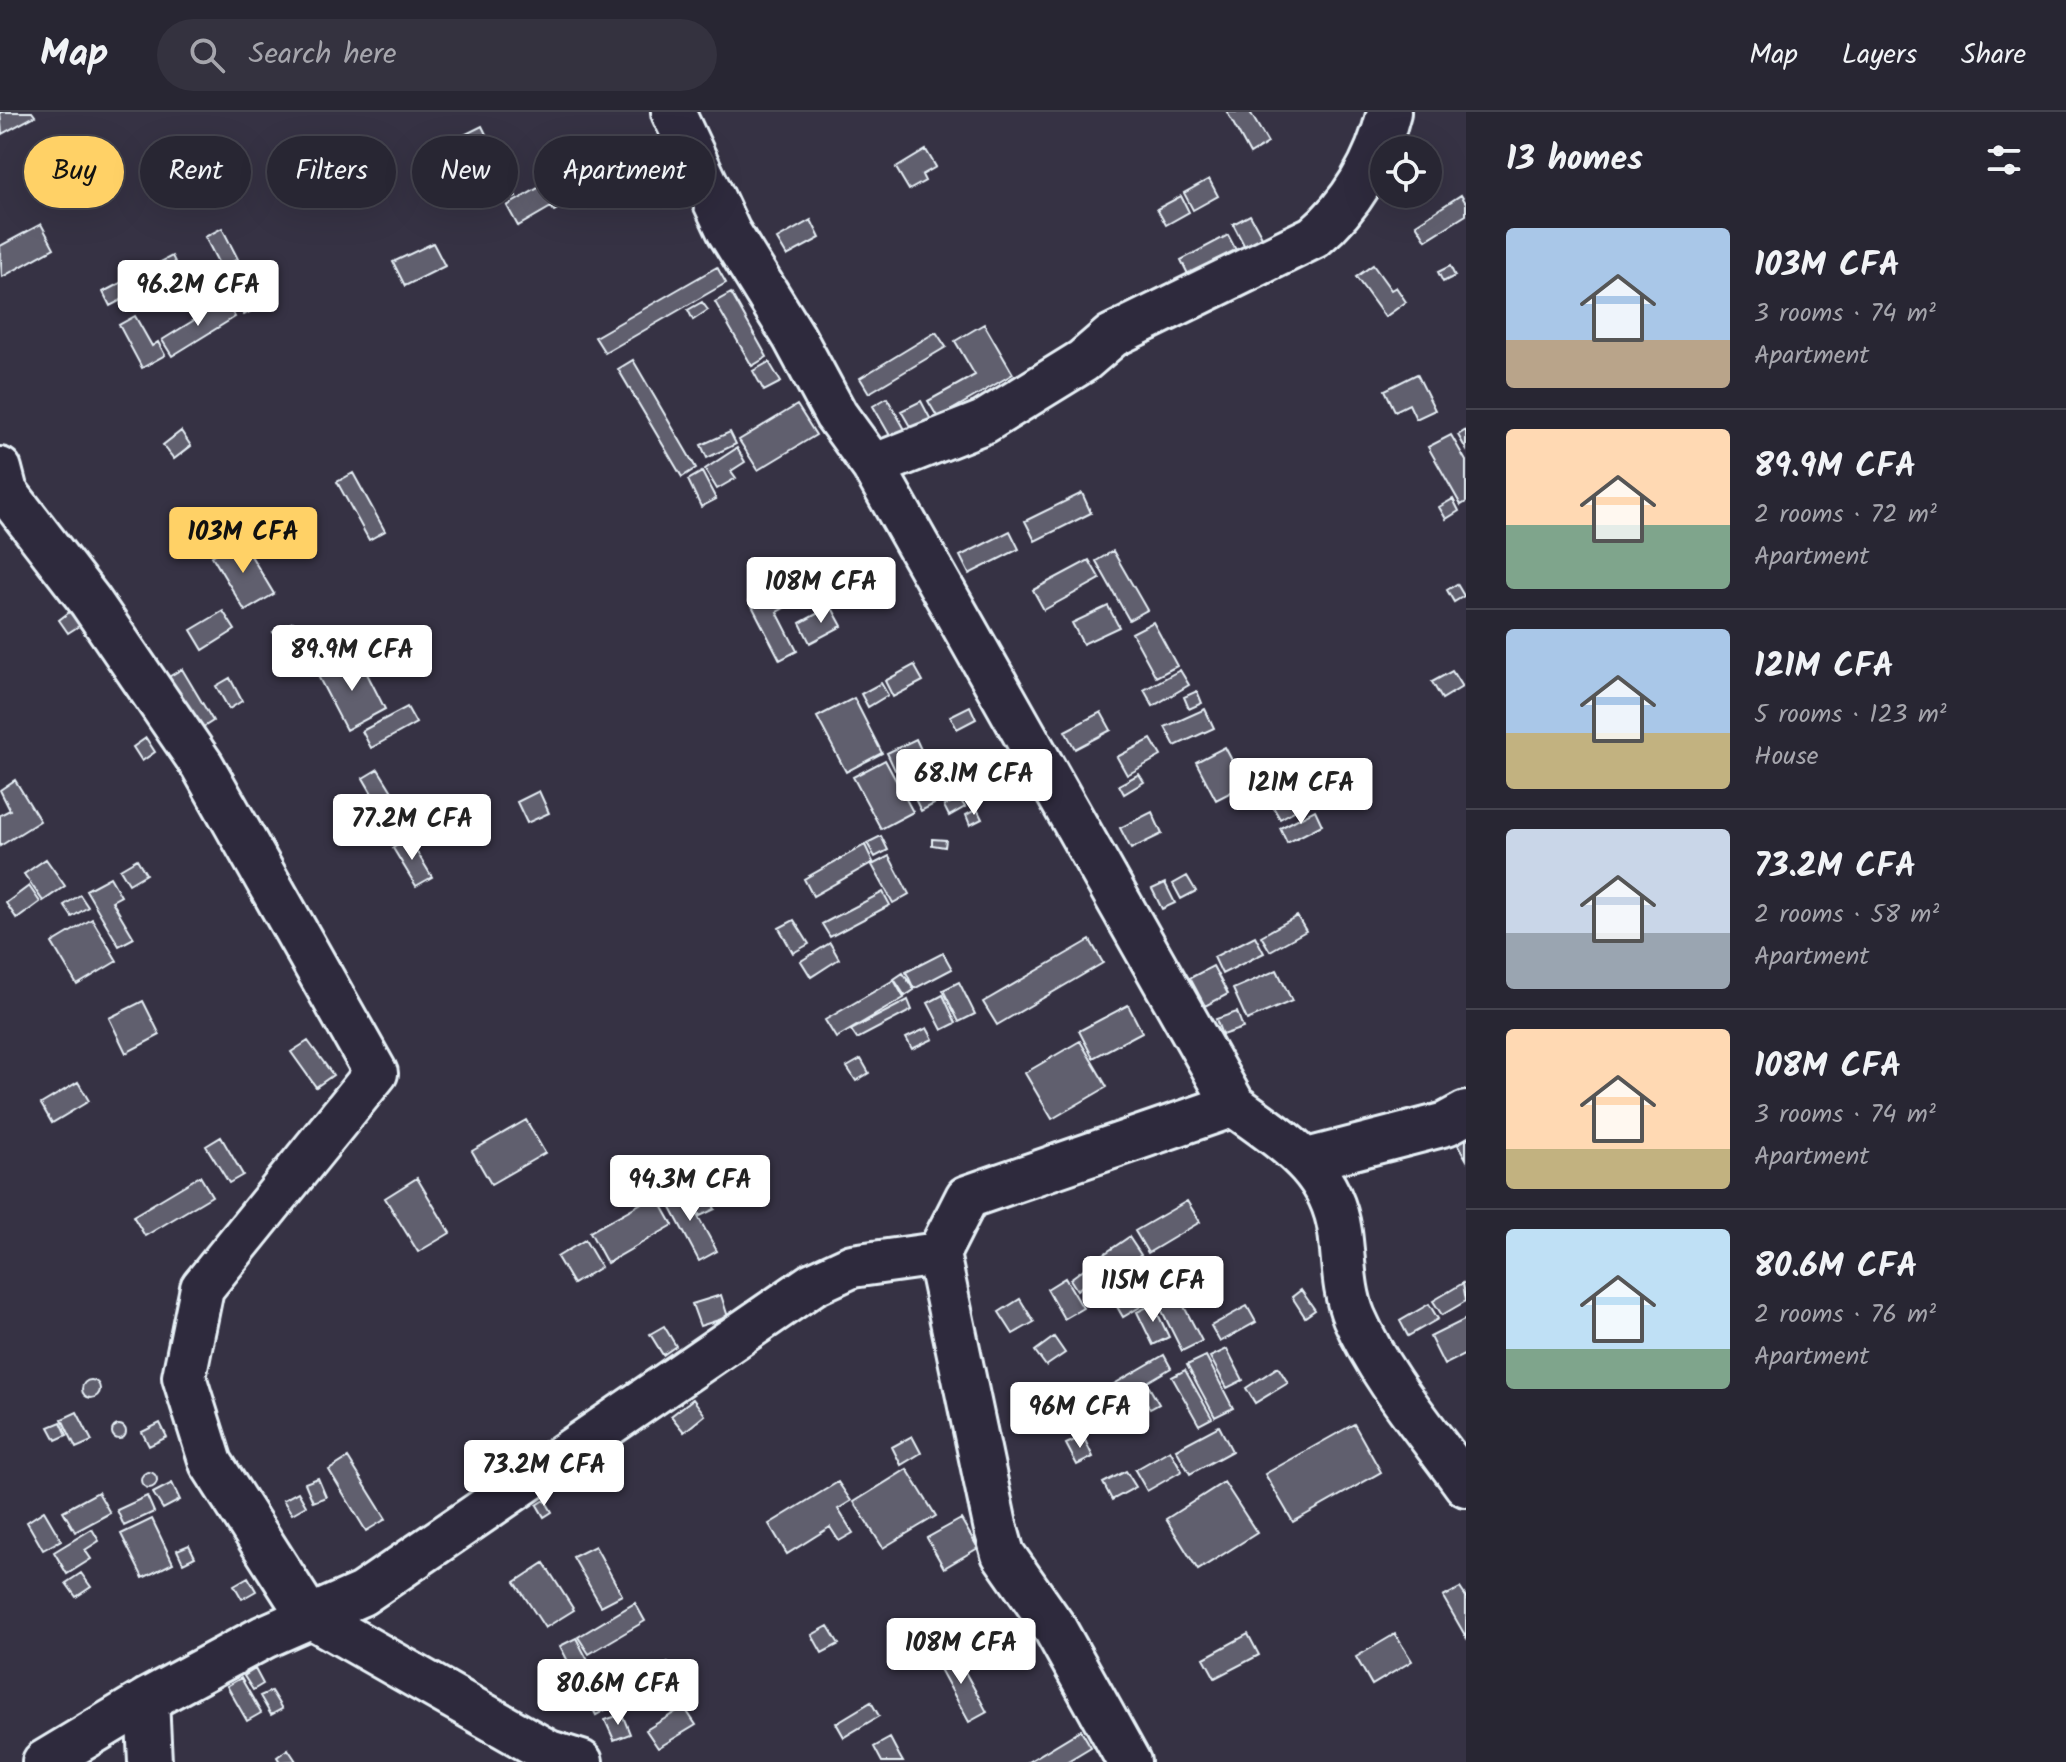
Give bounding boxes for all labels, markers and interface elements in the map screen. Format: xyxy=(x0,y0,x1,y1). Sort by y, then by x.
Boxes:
search box xyxy=(157,19,717,91)
text: Map xyxy=(40,25,109,85)
text: Search here xyxy=(249,31,396,79)
icon: search xyxy=(185,33,229,77)
text: Map xyxy=(1749,33,1798,78)
text: Layers xyxy=(1842,33,1917,78)
text: Share xyxy=(1961,33,2026,78)
text: 13 homes xyxy=(1506,133,1643,187)
chip: Buy xyxy=(24,136,124,208)
chip: Rent xyxy=(140,136,251,208)
chip: Filters xyxy=(267,136,396,208)
chip: New xyxy=(412,136,518,208)
chip: Apartment xyxy=(534,136,715,208)
map controls xyxy=(1370,136,1442,208)
button: locate xyxy=(1370,136,1442,208)
icon: filters xyxy=(1982,138,2026,182)
text: 103M CFA xyxy=(1754,239,1900,293)
pin: 96.2M CFA xyxy=(106,260,290,328)
icon: home xyxy=(1570,260,1666,356)
text: 96.2M CFA xyxy=(136,265,260,307)
text: 3 rooms · 74 m² xyxy=(1754,293,1936,335)
text: Apartment xyxy=(1754,335,1869,377)
text: 89.9M CFA xyxy=(1754,440,1916,494)
icon: home xyxy=(1570,461,1666,557)
text: 2 rooms · 72 m² xyxy=(1754,494,1937,536)
pin: 103M CFA xyxy=(160,507,326,575)
text: 103M CFA xyxy=(187,512,299,554)
text: Apartment xyxy=(1754,536,1869,578)
pin: 108M CFA xyxy=(738,557,904,625)
text: 108M CFA xyxy=(765,562,877,604)
pin: 89.9M CFA xyxy=(260,625,444,693)
text: 89.9M CFA xyxy=(290,630,414,672)
text: 121M CFA xyxy=(1754,640,1894,694)
icon: home xyxy=(1570,661,1666,757)
text: 5 rooms · 123 m² xyxy=(1754,694,1947,736)
text: House xyxy=(1754,736,1818,778)
pin: 68.1M CFA xyxy=(882,749,1066,817)
text: 68.1M CFA xyxy=(914,754,1034,796)
pin: 121M CFA xyxy=(1218,758,1384,826)
text: 121M CFA xyxy=(1247,763,1355,805)
pin: 77.2M CFA xyxy=(320,794,504,862)
text: 77.2M CFA xyxy=(351,799,473,841)
text: 73.2M CFA xyxy=(1754,840,1916,894)
icon: home xyxy=(1570,861,1666,957)
text: 2 rooms · 58 m² xyxy=(1754,894,1939,936)
text: Apartment xyxy=(1754,936,1869,978)
text: 108M CFA xyxy=(1754,1040,1901,1094)
icon: home xyxy=(1570,1061,1666,1157)
text: 3 rooms · 74 m² xyxy=(1754,1094,1936,1136)
text: Apartment xyxy=(1754,1136,1869,1178)
pin: 94.3M CFA xyxy=(598,1155,782,1223)
text: 94.3M CFA xyxy=(628,1160,752,1202)
text: 80.6M CFA xyxy=(1754,1240,1918,1294)
pin: 115M CFA xyxy=(1070,1256,1236,1324)
text: 115M CFA xyxy=(1100,1261,1206,1303)
icon: home xyxy=(1570,1261,1666,1357)
text: 2 rooms · 76 m² xyxy=(1754,1294,1936,1336)
text: Apartment xyxy=(1754,1336,1869,1378)
pin: 96M CFA xyxy=(1006,1382,1154,1450)
text: 96M CFA xyxy=(1028,1387,1132,1429)
pin: 73.2M CFA xyxy=(452,1440,636,1508)
text: 73.2M CFA xyxy=(482,1445,606,1487)
pin: 108M CFA xyxy=(878,1618,1044,1686)
text: 108M CFA xyxy=(905,1623,1017,1665)
pin: 80.6M CFA xyxy=(526,1659,710,1727)
text: 80.6M CFA xyxy=(555,1664,681,1706)

